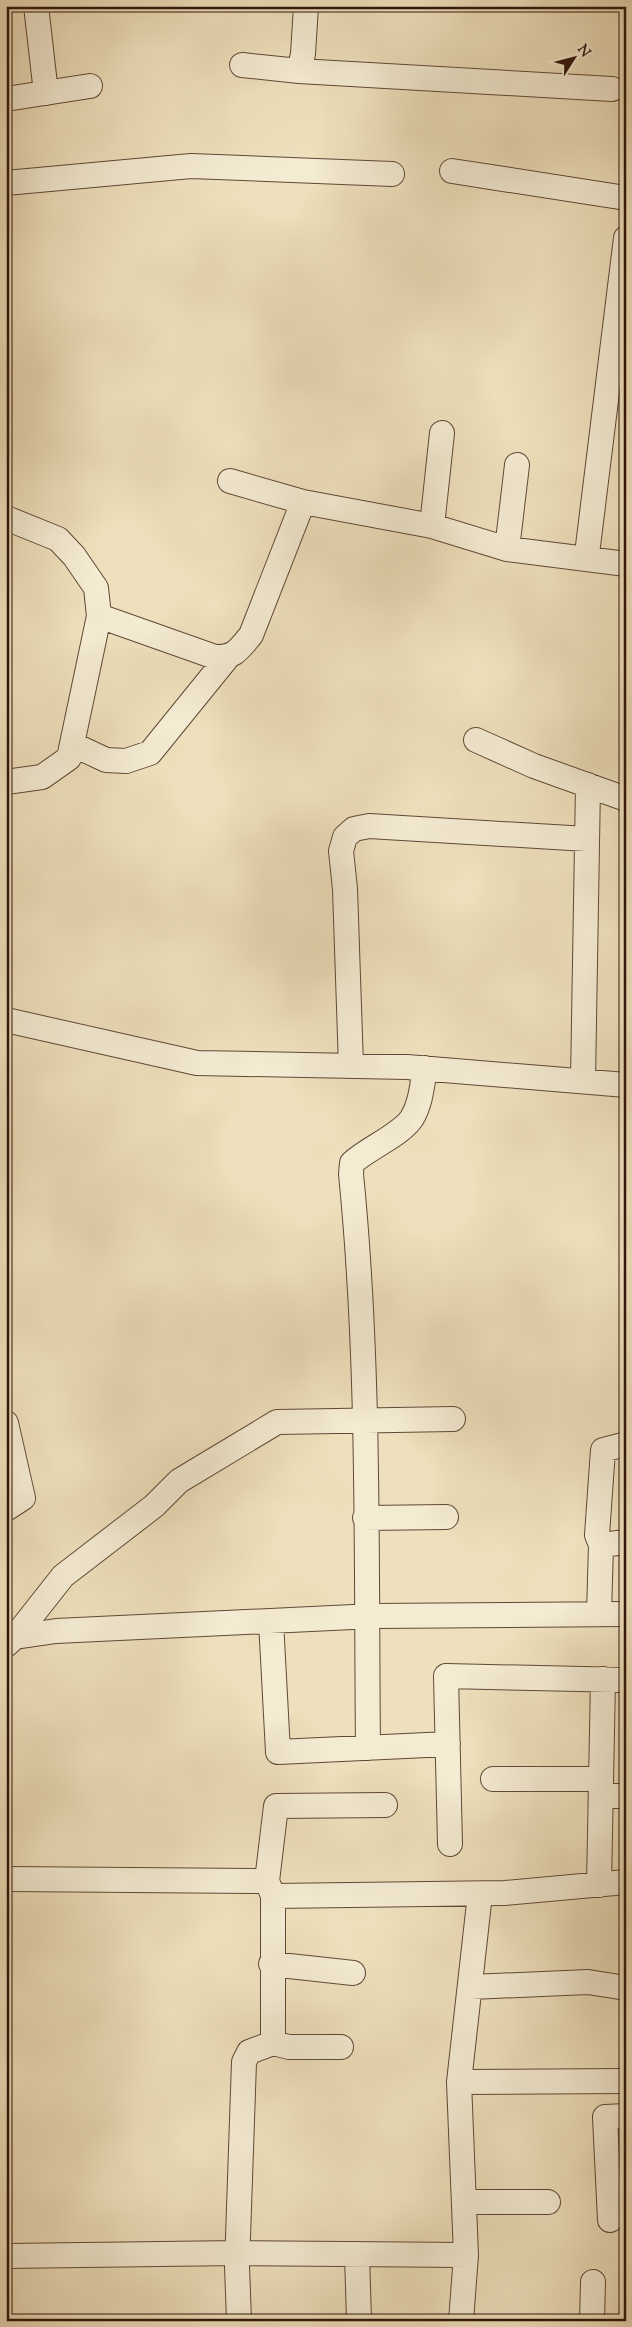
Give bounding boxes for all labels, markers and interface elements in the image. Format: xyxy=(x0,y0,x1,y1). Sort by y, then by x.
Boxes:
north arrow xyxy=(550,32,600,82)
text: N xyxy=(572,41,594,62)

